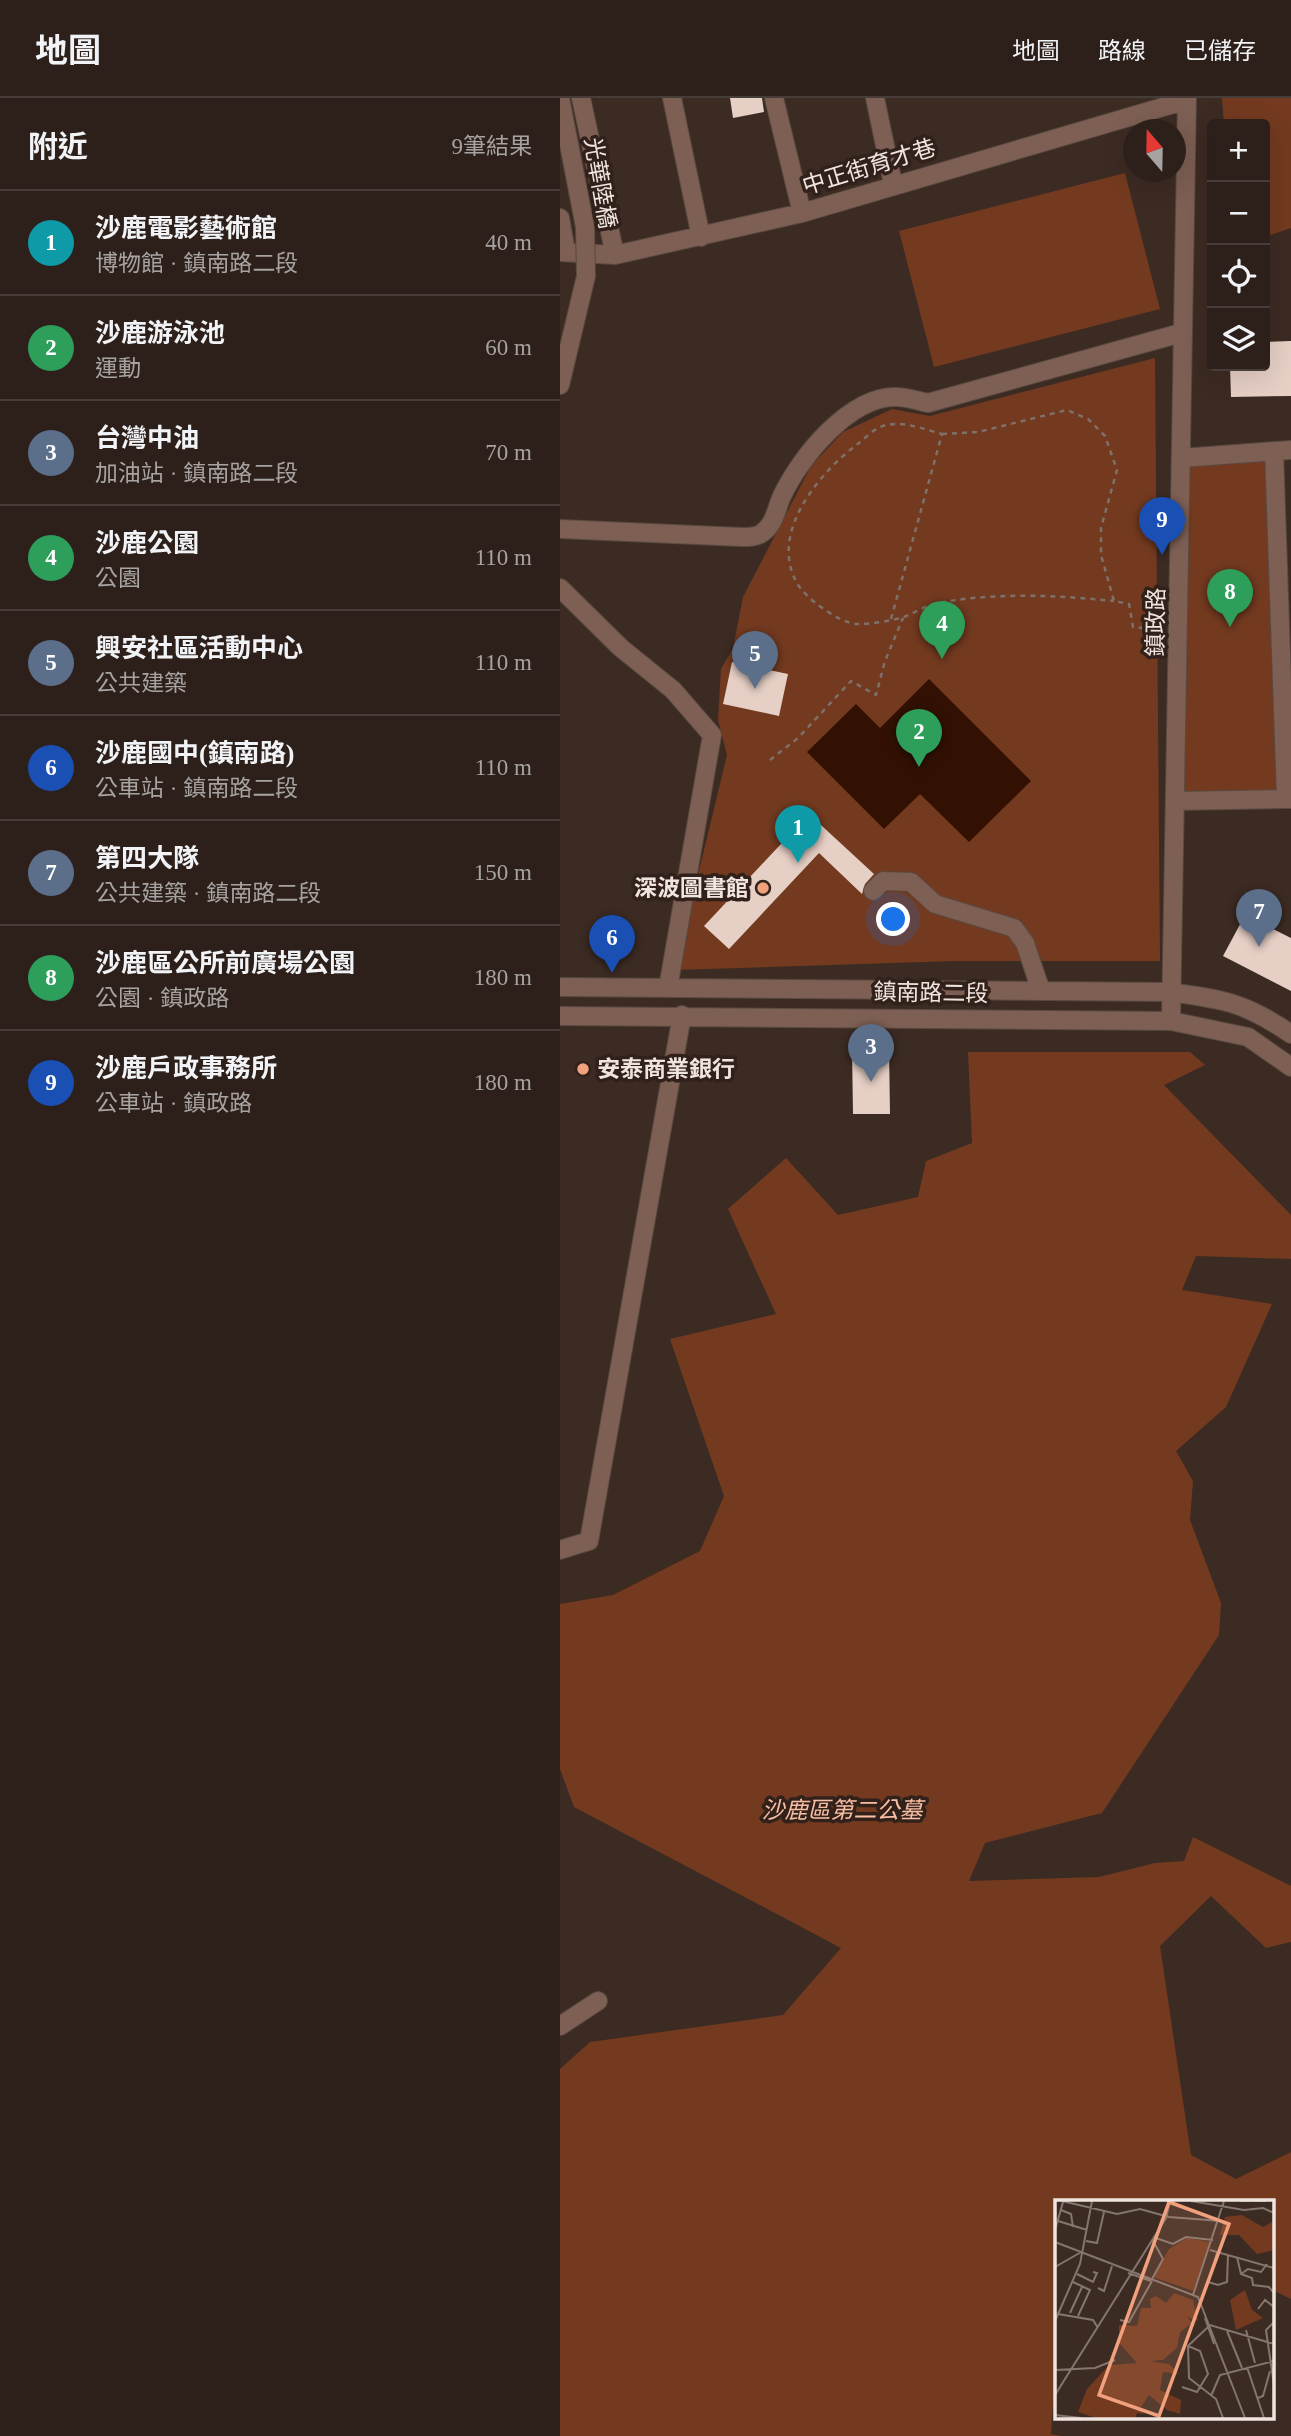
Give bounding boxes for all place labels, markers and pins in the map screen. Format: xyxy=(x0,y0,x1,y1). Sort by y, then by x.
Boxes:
pin: 9 xyxy=(1139,497,1185,555)
pin: 8 xyxy=(1207,569,1253,627)
pin: 4 xyxy=(919,601,965,659)
pin: 5 xyxy=(732,631,778,689)
pin: 2 xyxy=(896,709,942,767)
pin: 1 xyxy=(775,805,821,863)
place label: 深波圖書館 xyxy=(634,876,749,901)
marker: 深波圖書館 xyxy=(755,880,771,896)
pin: 7 xyxy=(1236,889,1282,947)
pin: 6 xyxy=(589,915,635,973)
pin: 3 xyxy=(848,1024,894,1082)
place label: 安泰商業銀行 xyxy=(597,1057,735,1082)
marker: 安泰商業銀行 xyxy=(575,1061,591,1077)

